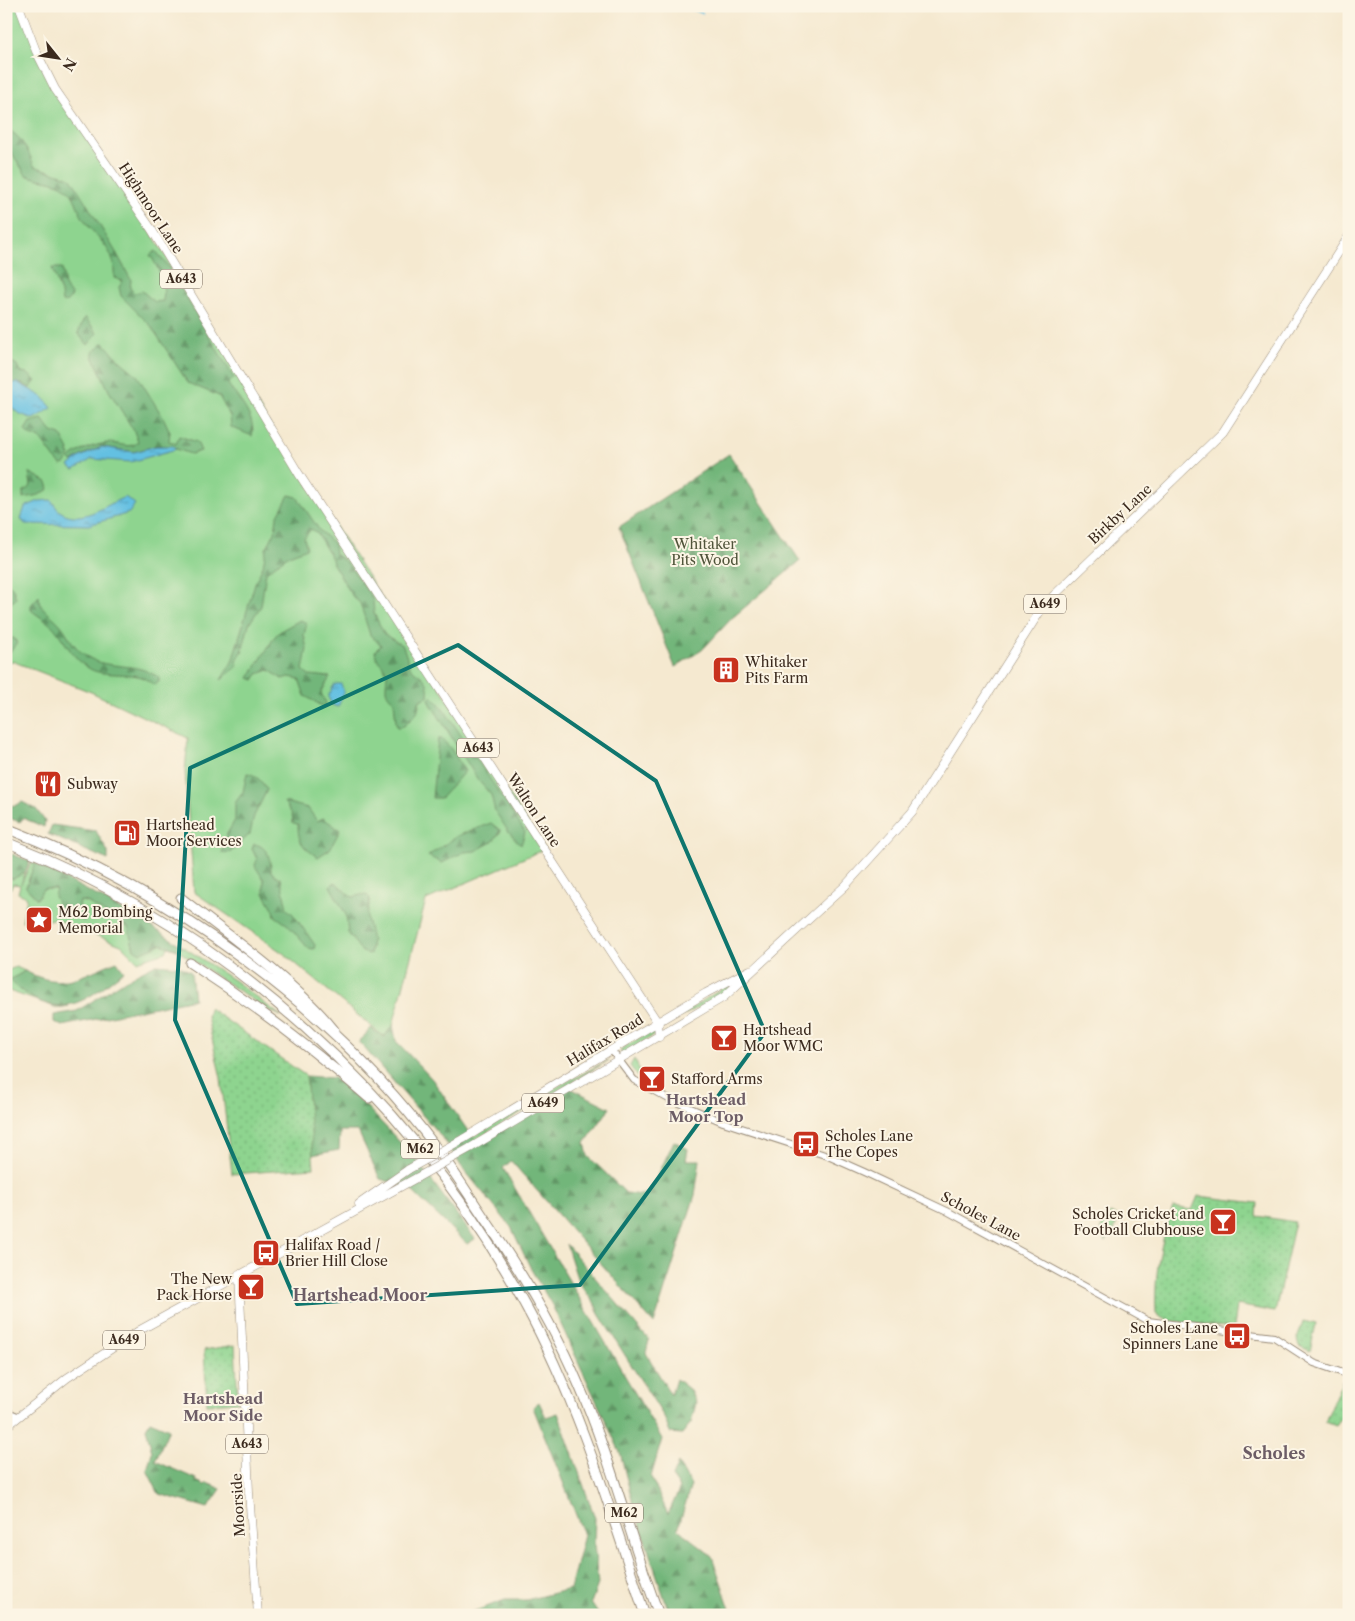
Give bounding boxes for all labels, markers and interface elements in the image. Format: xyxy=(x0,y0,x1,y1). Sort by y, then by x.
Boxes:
north arrow xyxy=(32,32,82,82)
text: N xyxy=(58,55,80,74)
street label: Highmoor Lane xyxy=(115,159,187,257)
road number: A643 xyxy=(160,270,202,288)
street label: Birkby Lane xyxy=(1084,480,1156,548)
park label: Whitaker Pits Wood xyxy=(671,535,739,569)
road number: A649 xyxy=(1024,594,1066,614)
place label: Whitaker Pits Farm xyxy=(744,653,808,687)
building icon: Whitaker Pits Farm xyxy=(711,655,741,685)
road number: A643 xyxy=(457,738,499,758)
restaurant icon: Subway xyxy=(33,769,63,799)
street label: Walton Lane xyxy=(503,769,565,851)
place label: Subway xyxy=(67,775,118,793)
place label: Hartshead Moor Services xyxy=(146,816,242,850)
fuel station icon: Hartshead Moor Services xyxy=(112,818,142,848)
place label: M62 Bombing Memorial xyxy=(58,903,153,937)
place icon: M62 Bombing Memorial xyxy=(24,905,54,935)
street label: Halifax Road xyxy=(563,1010,647,1070)
place label: Hartshead Moor WMC xyxy=(743,1021,823,1055)
bar icon: Hartshead Moor WMC xyxy=(709,1023,739,1053)
bar icon: Stafford Arms xyxy=(637,1064,667,1094)
place label: Stafford Arms xyxy=(671,1070,763,1088)
district label: Hartshead Moor Top xyxy=(666,1090,746,1126)
road number: A649 xyxy=(522,1094,564,1112)
place label: Scholes Lane The Copes xyxy=(825,1127,913,1161)
bus stop icon: Scholes Lane The Copes xyxy=(791,1129,821,1159)
road number: M62 xyxy=(401,1140,439,1158)
street label: Scholes Lane xyxy=(938,1187,1024,1245)
place label: Scholes Cricket and Football Clubhouse xyxy=(1072,1205,1204,1239)
bar icon: Scholes Cricket and Football Clubhouse xyxy=(1208,1207,1238,1237)
place label: Halifax Road / Brier Hill Close xyxy=(285,1236,388,1270)
bus stop icon: Halifax Road / Brier Hill Close xyxy=(251,1238,281,1268)
place label: The New Pack Horse xyxy=(157,1270,232,1304)
bar icon: The New Pack Horse xyxy=(236,1272,266,1302)
district label: Hartshead Moor xyxy=(293,1285,428,1305)
place label: Scholes Lane Spinners Lane xyxy=(1123,1319,1218,1353)
bus stop icon: Scholes Lane Spinners Lane xyxy=(1222,1321,1252,1351)
road number: A649 xyxy=(103,1330,145,1350)
district label: Hartshead Moor Side xyxy=(183,1389,263,1425)
road number: A643 xyxy=(226,1435,268,1454)
district label: Scholes xyxy=(1243,1443,1305,1463)
street label: Moorside xyxy=(227,1473,249,1537)
road number: M62 xyxy=(605,1504,643,1522)

